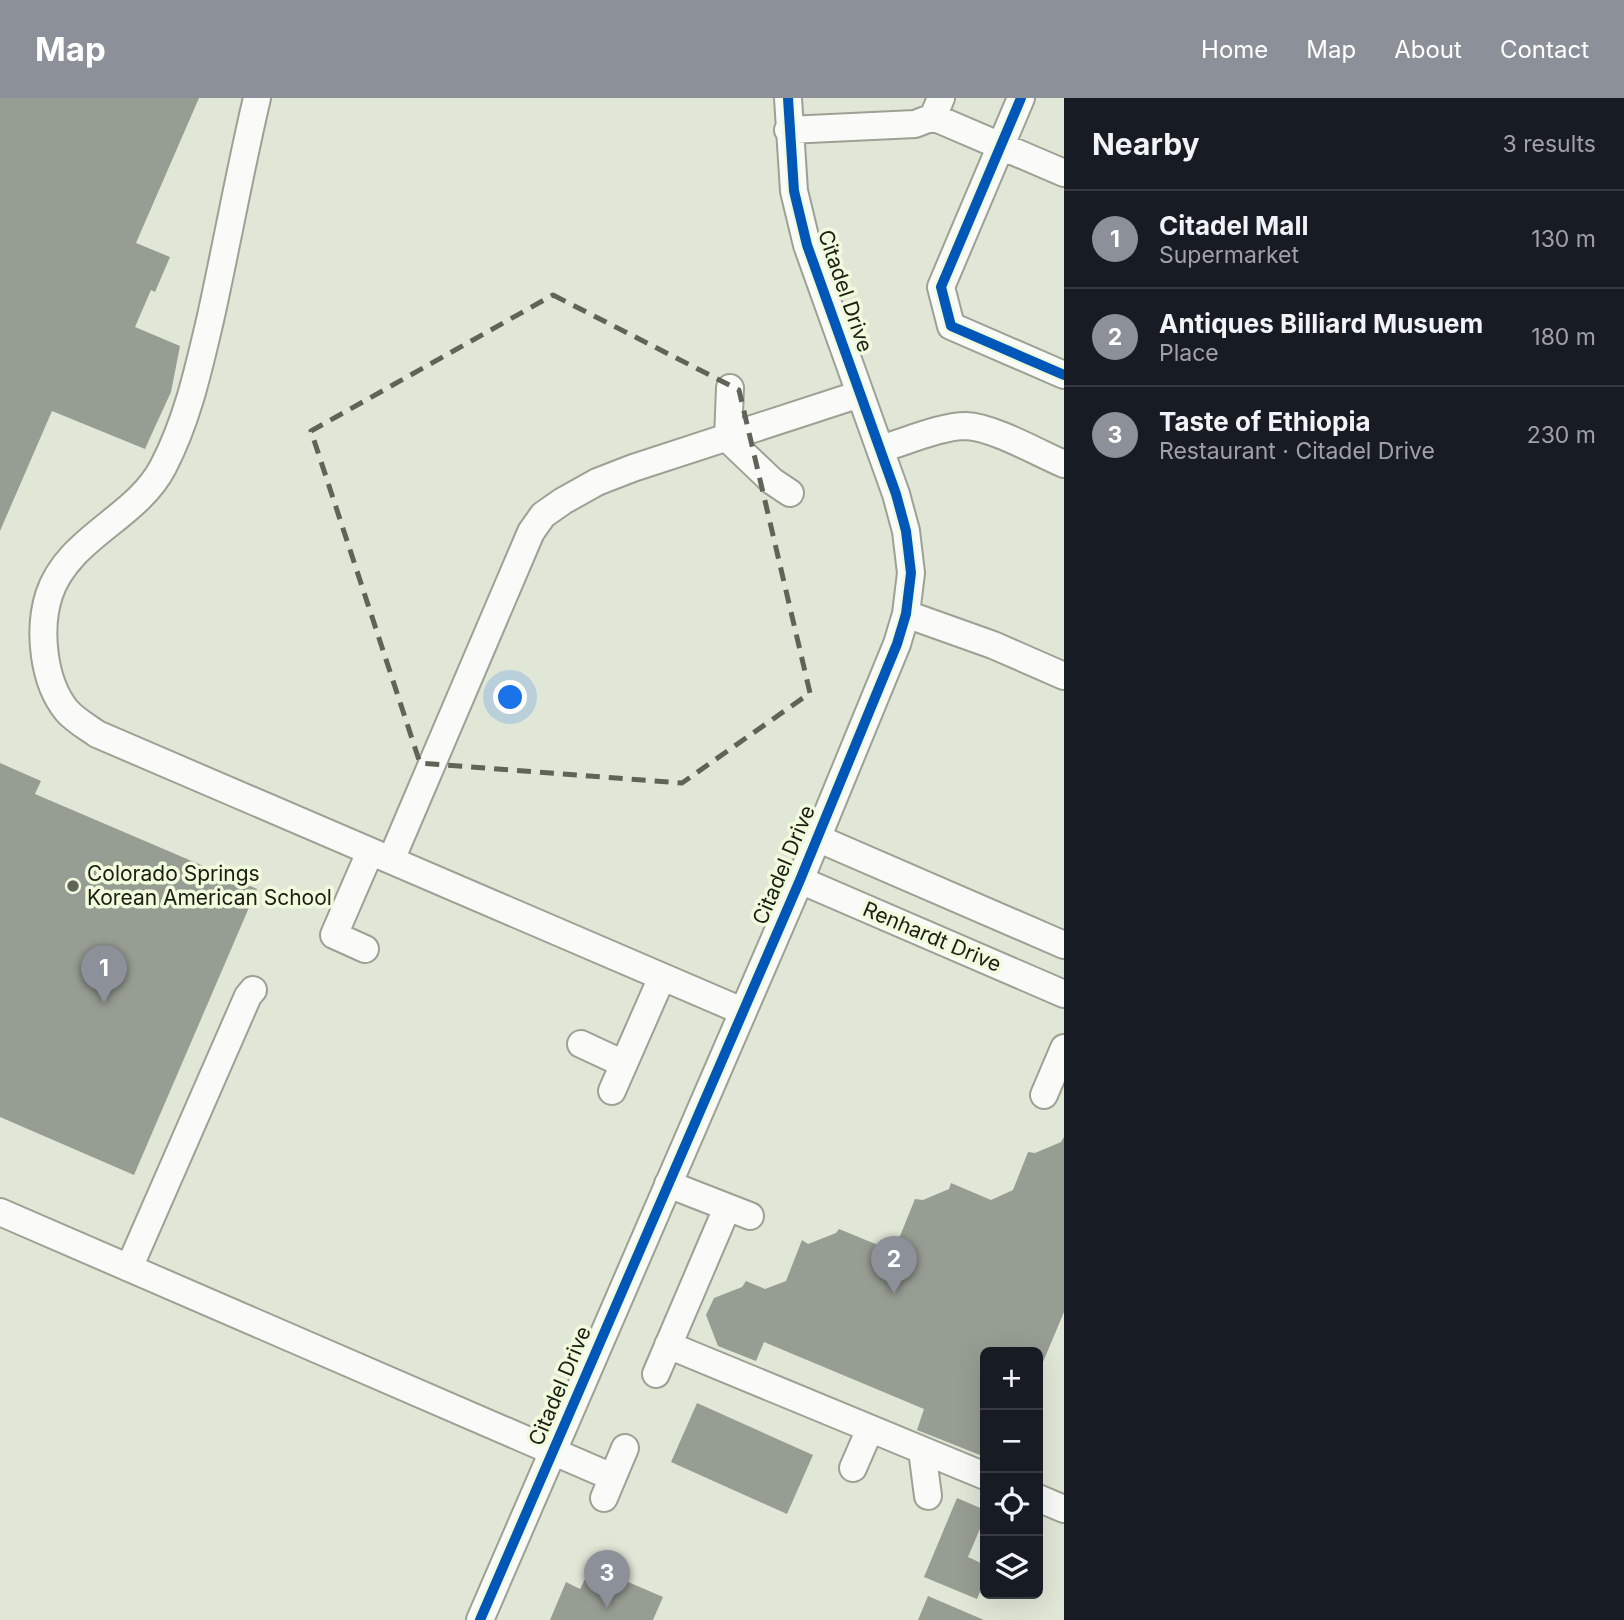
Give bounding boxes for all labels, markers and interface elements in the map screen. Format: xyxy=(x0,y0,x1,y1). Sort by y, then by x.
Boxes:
text: Map xyxy=(35,29,106,69)
text: Home xyxy=(1201,35,1268,64)
text: Map xyxy=(1306,35,1356,64)
text: About xyxy=(1394,35,1462,64)
text: Contact xyxy=(1500,35,1589,64)
text: Nearby xyxy=(1092,126,1200,162)
text: 3 results xyxy=(1503,130,1596,158)
text: Citadel Mall xyxy=(1159,210,1309,241)
text: 1 xyxy=(1110,225,1120,253)
text: 130 m xyxy=(1531,225,1596,253)
street label: Citadel Drive xyxy=(813,227,878,355)
text: Supermarket xyxy=(1159,241,1299,269)
text: Antiques Billiard Musuem xyxy=(1159,308,1483,339)
text: 2 xyxy=(1108,323,1122,351)
text: 180 m xyxy=(1531,323,1596,351)
text: Place xyxy=(1159,339,1219,367)
text: Taste of Ethiopia xyxy=(1159,406,1371,437)
text: 3 xyxy=(1108,421,1122,449)
text: 230 m xyxy=(1527,421,1596,449)
text: Restaurant · Citadel Drive xyxy=(1159,437,1435,465)
your location xyxy=(493,680,527,714)
street label: Citadel Drive xyxy=(747,801,820,928)
place label: Colorado Springs Korean American School xyxy=(87,861,332,910)
marker: Colorado Springs Korean American School xyxy=(65,878,81,894)
street label: Renhardt Drive xyxy=(859,896,1005,977)
pin: 1 xyxy=(81,945,127,1003)
pin: 2 xyxy=(871,1236,917,1294)
street label: Citadel Drive xyxy=(523,1322,596,1449)
map controls xyxy=(980,1347,1043,1599)
button: + xyxy=(980,1347,1043,1410)
button: − xyxy=(980,1410,1043,1473)
button: locate xyxy=(980,1473,1043,1536)
button: layers xyxy=(980,1536,1043,1599)
pin: 3 xyxy=(584,1550,630,1608)

